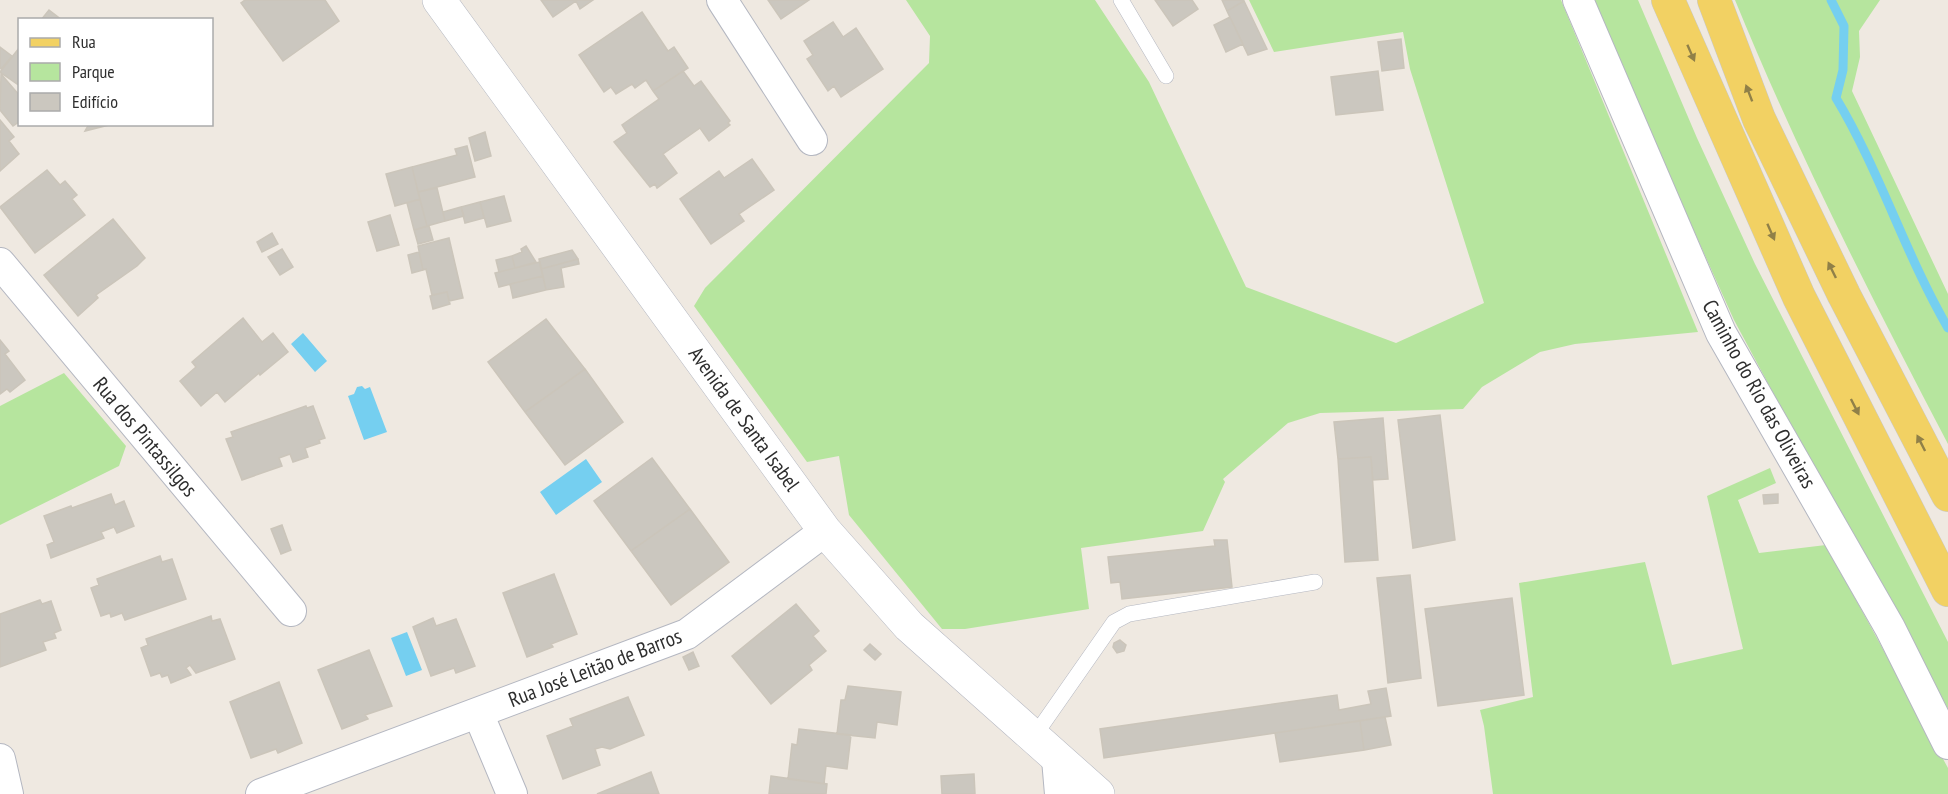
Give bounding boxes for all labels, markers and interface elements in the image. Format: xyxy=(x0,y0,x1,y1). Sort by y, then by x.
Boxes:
legend xyxy=(18,18,213,126)
text: Rua xyxy=(72,30,96,53)
one-way arrow xyxy=(1687,45,1696,62)
text: Parque xyxy=(72,60,115,83)
one-way arrow xyxy=(1744,84,1754,102)
text: Edifício xyxy=(72,90,118,113)
one-way arrow xyxy=(1766,223,1775,240)
one-way arrow xyxy=(1827,261,1837,278)
street label: Caminho do Rio das Oliveiras xyxy=(1696,295,1822,493)
street label: Avenida de Santa Isabel xyxy=(683,341,806,496)
street label: Rua dos Pintassilgos xyxy=(87,371,203,502)
one-way arrow xyxy=(1851,399,1860,416)
one-way arrow xyxy=(1916,435,1926,452)
street label: Rua José Leitão de Barros xyxy=(504,622,685,713)

